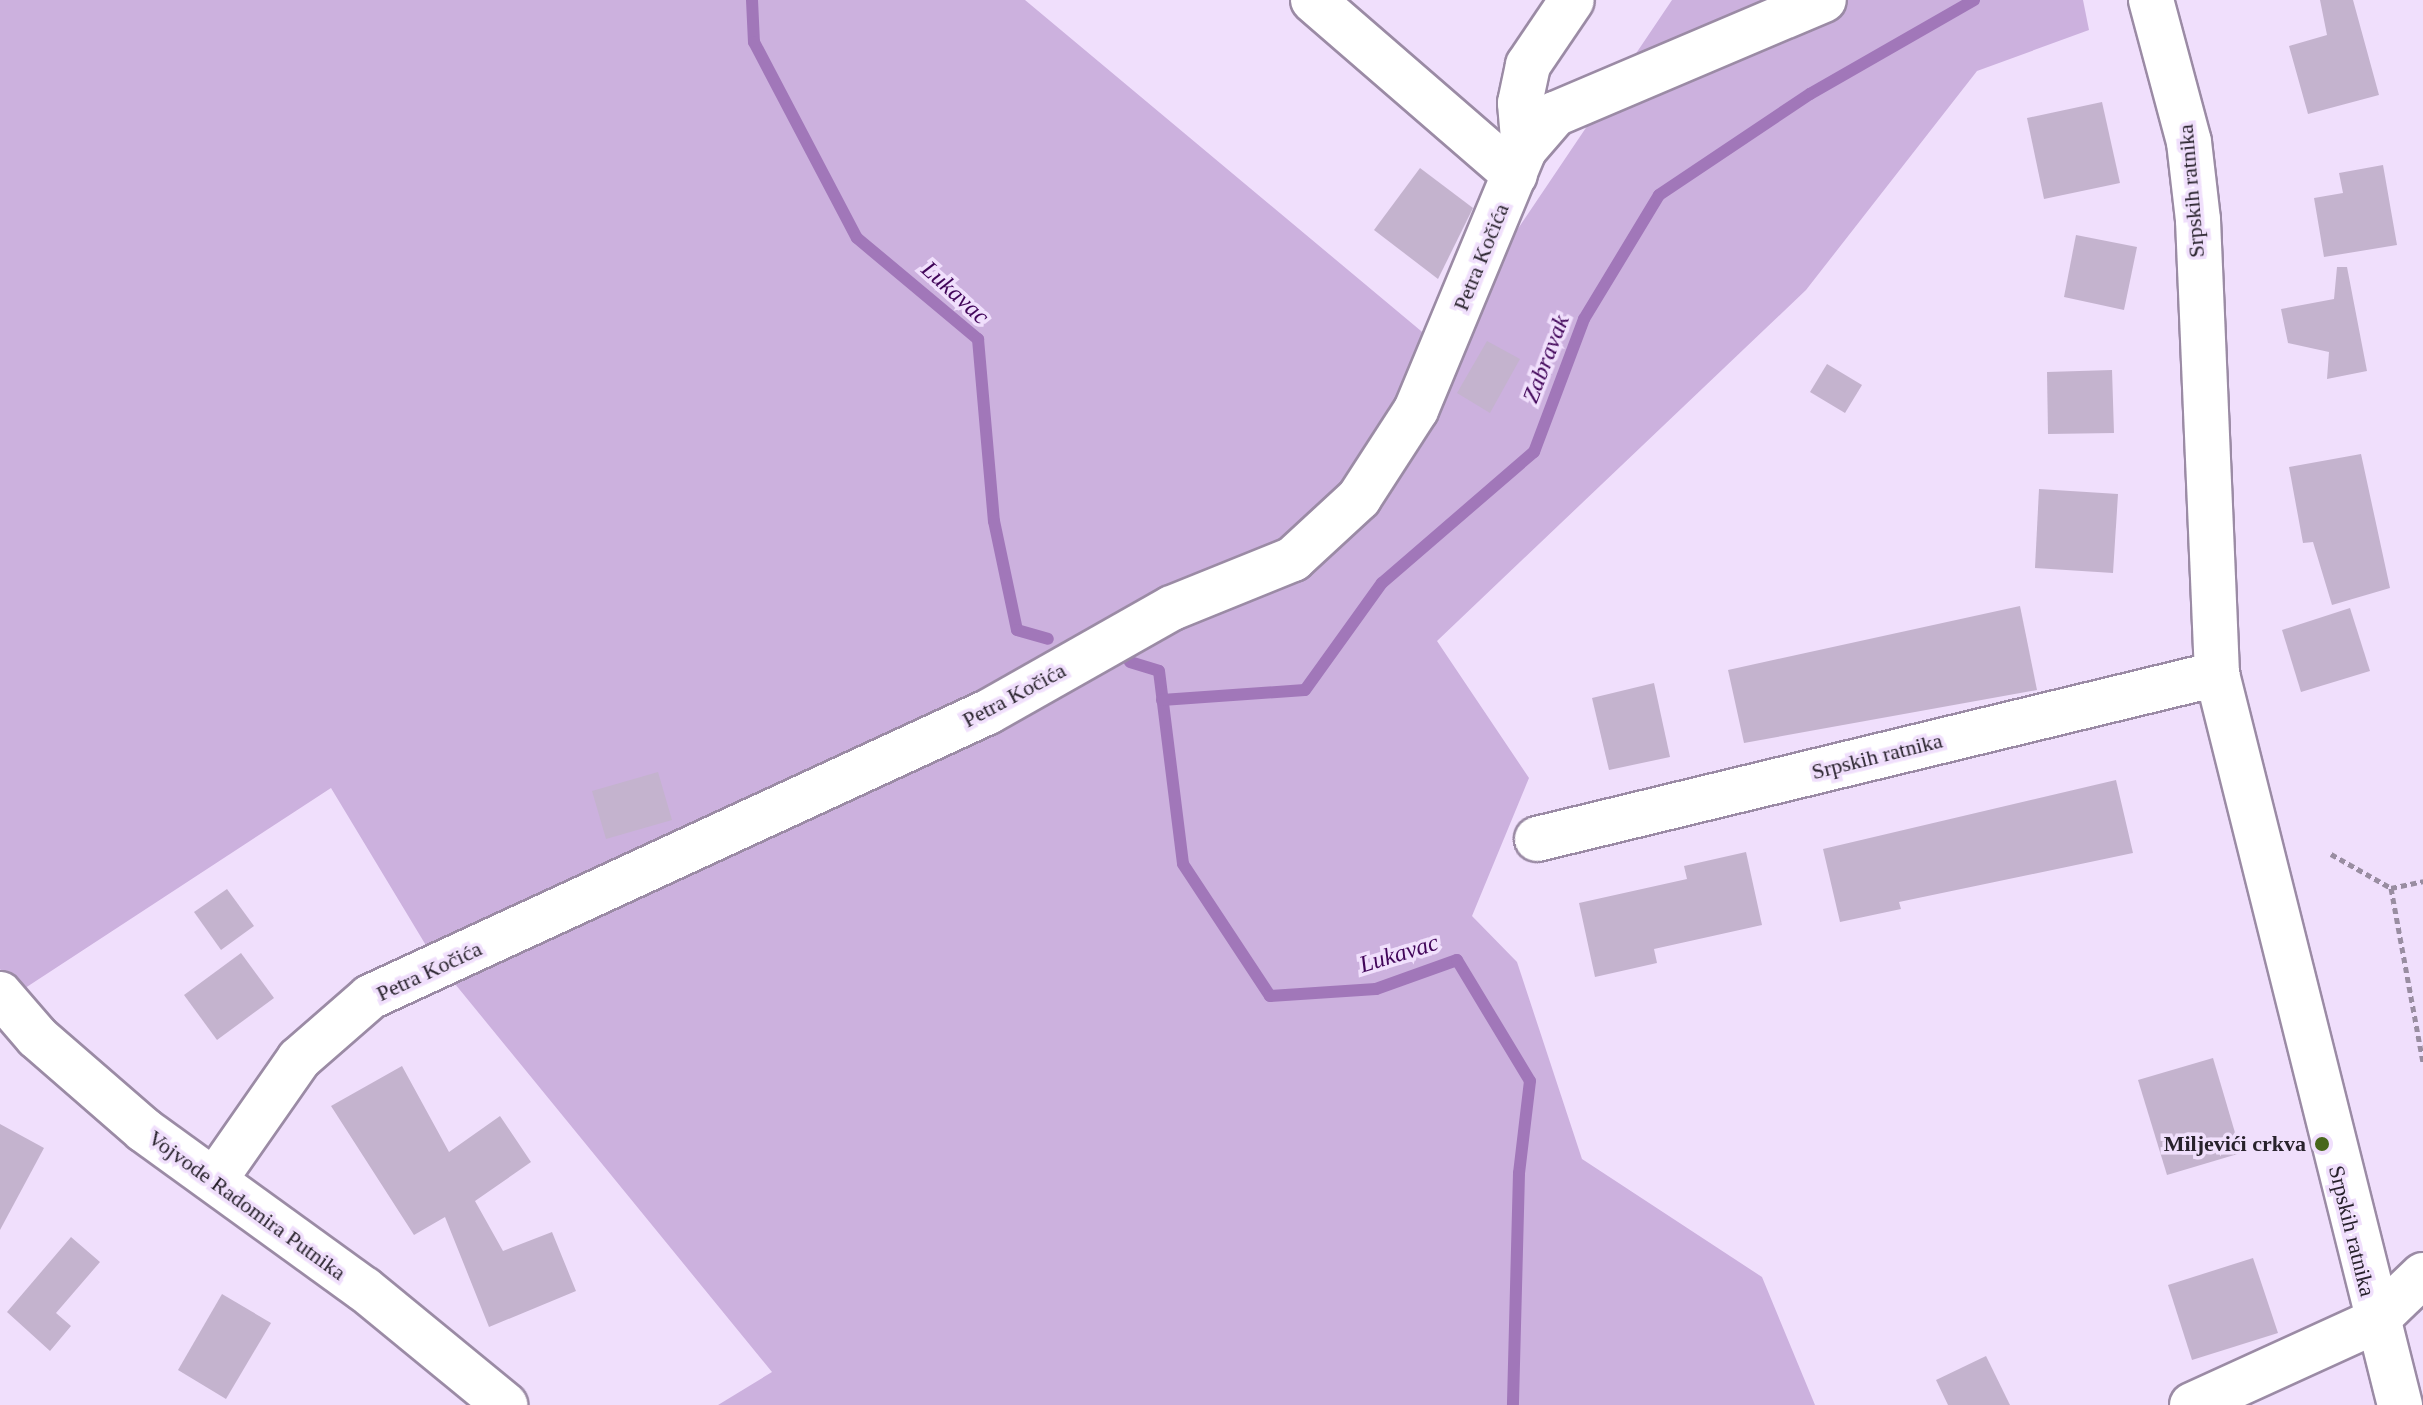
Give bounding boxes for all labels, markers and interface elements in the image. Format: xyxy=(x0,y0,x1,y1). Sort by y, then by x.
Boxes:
street label: Srpskih ratnika xyxy=(2172,123,2210,259)
street label: Petra Kočića xyxy=(1448,200,1514,314)
water label: Lukavac xyxy=(915,255,995,331)
water label: Zabravak xyxy=(1516,311,1576,407)
street label: Petra Kočića xyxy=(958,657,1070,733)
street label: Srpskih ratnika xyxy=(1809,727,1945,785)
water label: Lukavac xyxy=(1356,928,1442,980)
street label: Petra Kočića xyxy=(372,935,486,1007)
street label: Vojvode Radomira Putnika xyxy=(143,1124,351,1286)
place label: Miljevići crkva xyxy=(2164,1131,2306,1157)
marker: Miljevići crkva xyxy=(2313,1135,2331,1153)
street label: Srpskih ratnika xyxy=(2323,1163,2381,1299)

